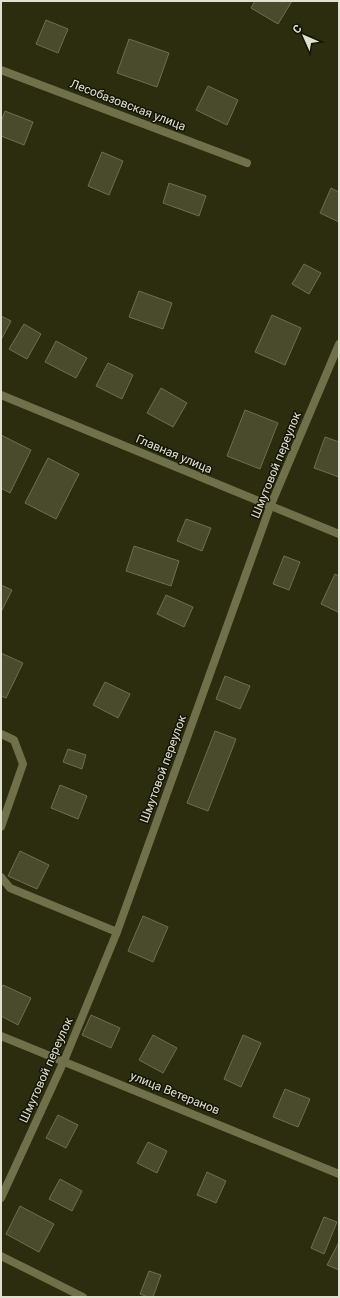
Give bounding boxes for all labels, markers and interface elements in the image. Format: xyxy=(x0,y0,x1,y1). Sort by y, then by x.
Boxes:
north arrow xyxy=(284,16,324,56)
text: С xyxy=(290,22,304,36)
street label: Лесобазовская улица xyxy=(68,76,188,134)
street label: Шмутовой переулок xyxy=(248,409,304,520)
street label: Главная улица xyxy=(134,432,214,476)
street label: Шмутовой переулок xyxy=(137,713,189,825)
street label: Шмутовой переулок xyxy=(16,1015,76,1125)
street label: улица Ветеранов xyxy=(128,1069,222,1117)

